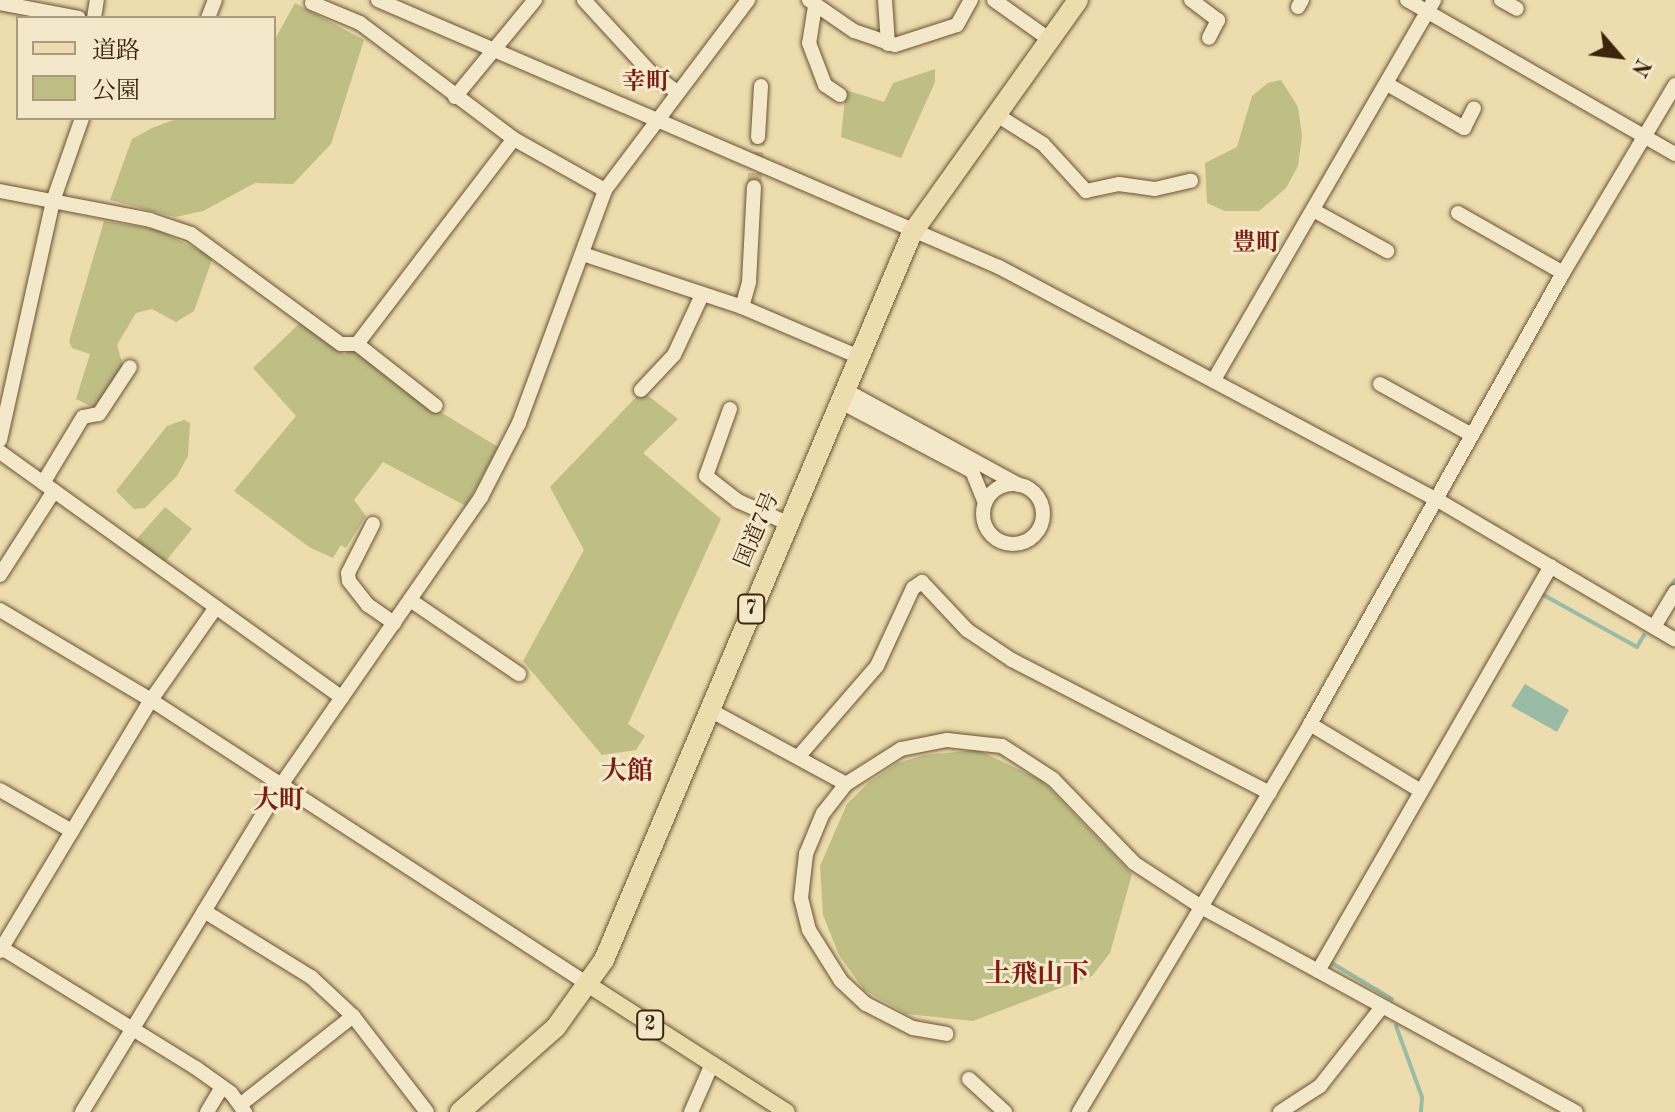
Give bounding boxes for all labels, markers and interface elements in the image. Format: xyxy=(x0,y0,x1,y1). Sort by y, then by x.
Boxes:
legend xyxy=(16,16,276,120)
north arrow xyxy=(1579,16,1659,96)
text: 道路 xyxy=(92,40,140,64)
text: N xyxy=(1627,55,1654,80)
district label: 幸町 xyxy=(622,70,670,98)
text: 公園 xyxy=(92,80,140,104)
district label: 豊町 xyxy=(1232,231,1280,259)
street label: 国道7号 xyxy=(730,489,786,571)
road number: 7 xyxy=(737,593,765,625)
district label: 大館 xyxy=(601,757,653,789)
district label: 大町 xyxy=(253,786,305,818)
district label: 土飛山下 xyxy=(985,960,1089,992)
road number: 2 xyxy=(636,1009,664,1041)

